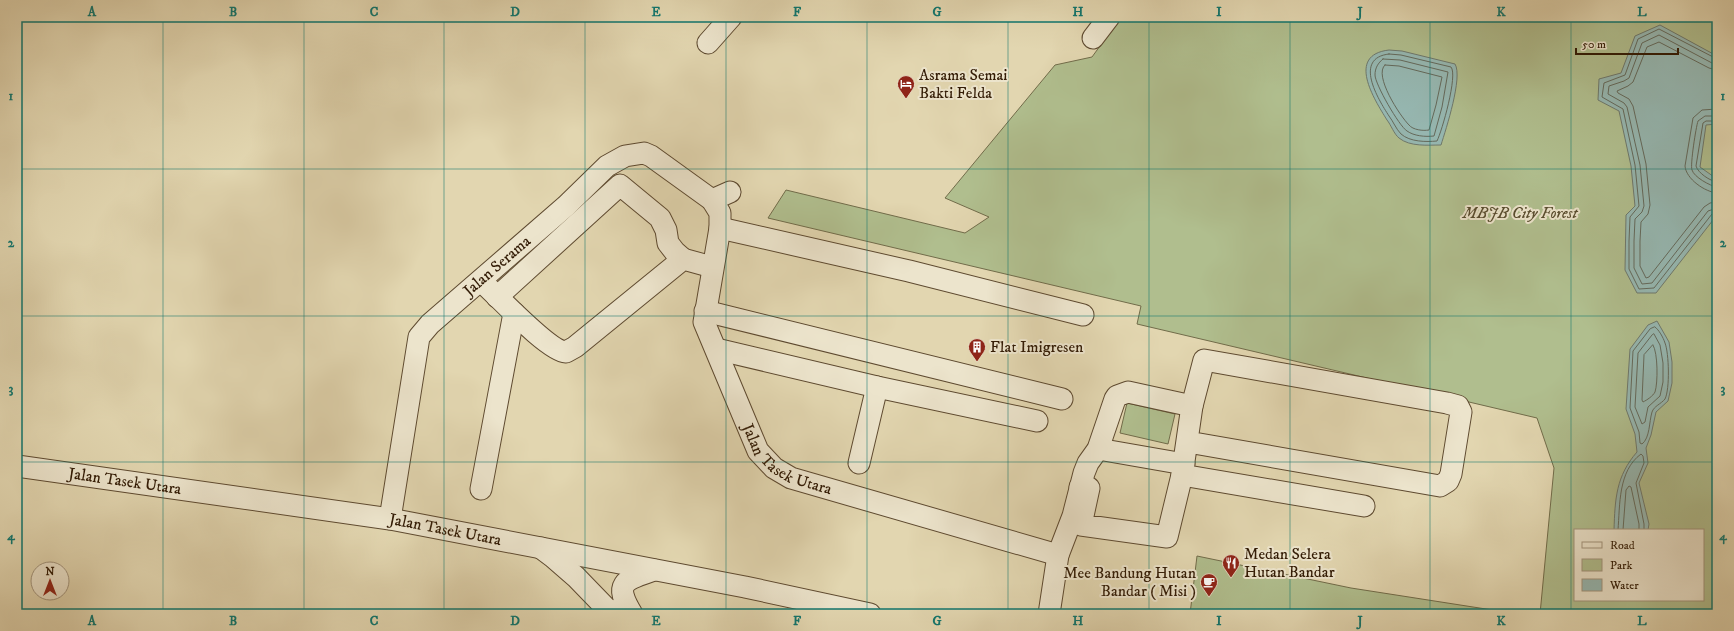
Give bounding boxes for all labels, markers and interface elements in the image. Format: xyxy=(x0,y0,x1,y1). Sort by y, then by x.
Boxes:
text: A xyxy=(87,4,97,20)
text: B xyxy=(229,4,237,20)
text: C xyxy=(370,4,379,20)
text: D xyxy=(510,4,520,20)
text: E xyxy=(651,4,661,20)
text: F xyxy=(793,4,802,20)
text: G xyxy=(932,4,942,20)
text: H xyxy=(1073,4,1084,20)
text: I xyxy=(1216,4,1222,20)
text: J xyxy=(1355,4,1363,21)
text: K xyxy=(1496,4,1506,20)
text: L xyxy=(1637,4,1647,20)
scale bar xyxy=(1576,30,1678,56)
text: 50 m xyxy=(1582,37,1606,52)
place label: Asrama Semai Bakti Felda xyxy=(919,65,1008,103)
hotel icon: Asrama Semai Bakti Felda xyxy=(896,74,916,99)
text: 1 xyxy=(9,88,14,104)
text: 1 xyxy=(1721,88,1726,104)
park label: MBJB City Forest xyxy=(1462,203,1578,223)
street label: Jalan Serama xyxy=(458,231,535,302)
text: 2 xyxy=(8,235,15,251)
text: 2 xyxy=(1720,235,1727,251)
building icon: Flat Imigresen xyxy=(967,337,987,362)
place label: Flat Imigresen xyxy=(990,337,1084,357)
text: 3 xyxy=(9,381,14,397)
text: 3 xyxy=(1721,381,1726,397)
street label: Jalan Tasek Utara xyxy=(737,419,834,499)
street label: Jalan Tasek Utara xyxy=(65,463,183,499)
street label: Jalan Tasek Utara xyxy=(386,509,503,550)
text: 4 xyxy=(6,528,15,545)
text: 4 xyxy=(1718,528,1727,545)
legend xyxy=(1574,529,1704,601)
text: Road xyxy=(1610,538,1635,553)
place label: Medan Selera Hutan Bandar xyxy=(1244,544,1335,582)
restaurant icon: Medan Selera Hutan Bandar xyxy=(1221,553,1241,578)
text: Park xyxy=(1610,558,1632,573)
north arrow xyxy=(30,561,70,601)
place label: Mee Bandung Hutan Bandar ( Misi ) xyxy=(1063,563,1197,601)
text: N xyxy=(45,565,55,579)
cafe icon: Mee Bandung Hutan Bandar ( Misi ) xyxy=(1199,572,1219,597)
text: Water xyxy=(1609,578,1639,593)
text: A xyxy=(87,613,97,629)
text: B xyxy=(229,613,237,629)
text: C xyxy=(370,613,379,629)
text: D xyxy=(510,613,520,629)
text: E xyxy=(651,613,661,629)
text: F xyxy=(793,613,802,629)
text: G xyxy=(932,613,942,629)
text: H xyxy=(1073,613,1084,629)
text: I xyxy=(1216,613,1222,629)
text: J xyxy=(1355,613,1363,630)
text: K xyxy=(1496,613,1506,629)
text: L xyxy=(1637,613,1647,629)

